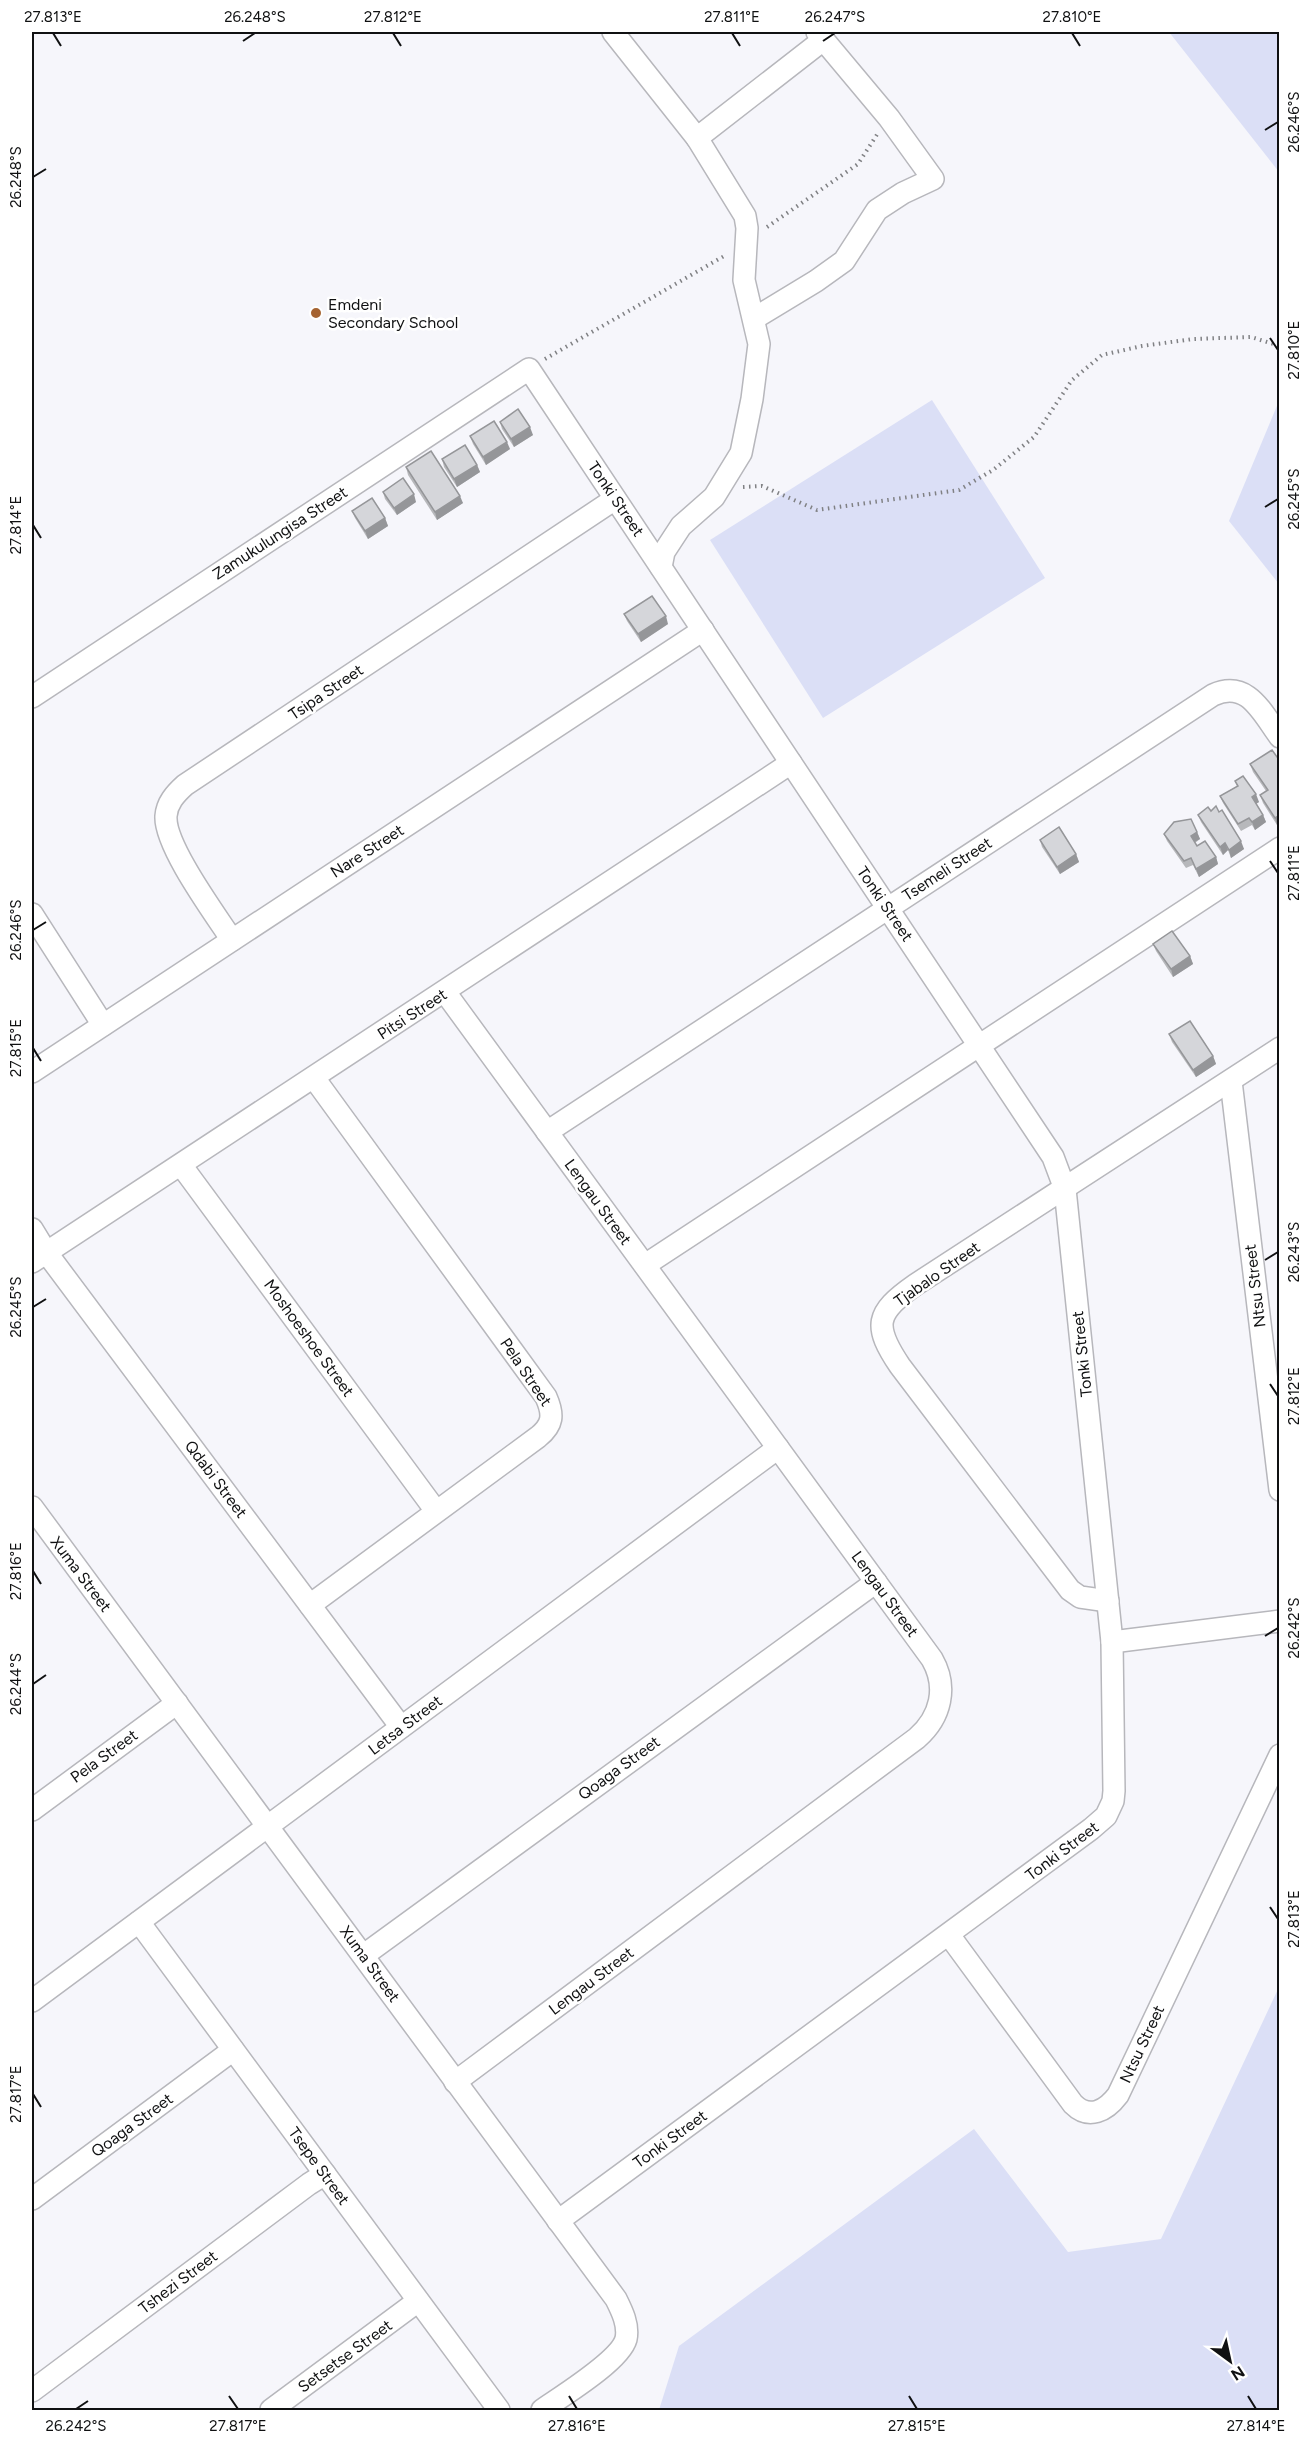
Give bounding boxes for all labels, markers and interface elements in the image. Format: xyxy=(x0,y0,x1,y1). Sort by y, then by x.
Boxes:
text: 27.813°E xyxy=(24,8,82,26)
text: 26.248°S xyxy=(224,8,286,26)
text: 27.812°E xyxy=(364,8,422,26)
text: 27.811°E xyxy=(704,8,760,26)
text: 26.247°S xyxy=(805,8,865,26)
text: 27.810°E xyxy=(1043,8,1102,26)
text: 26.246°S xyxy=(1285,92,1303,152)
text: 26.248°S xyxy=(7,146,25,208)
place label: Emdeni Secondary School xyxy=(328,295,458,332)
marker: Emdeni Secondary School xyxy=(309,306,323,320)
text: 27.810°E xyxy=(1285,321,1303,380)
street label: Tonki Street xyxy=(584,458,648,540)
text: 26.245°S xyxy=(1285,468,1303,530)
street label: Zamukulungisa Street xyxy=(209,482,351,584)
text: 27.814°E xyxy=(7,496,25,554)
street label: Tsipa Street xyxy=(285,660,367,724)
street label: Nare Street xyxy=(327,820,407,882)
street label: Tsemeli Street xyxy=(899,833,995,905)
text: 27.811°E xyxy=(1285,845,1303,901)
street label: Tonki Street xyxy=(853,863,917,945)
text: 26.246°S xyxy=(7,900,25,960)
street label: Pitsi Street xyxy=(374,985,450,1043)
text: 27.815°E xyxy=(7,1019,25,1077)
street label: Lengau Street xyxy=(561,1155,635,1249)
text: 26.243°S xyxy=(1285,1222,1303,1282)
street label: Tjabalo Street xyxy=(890,1237,984,1311)
street label: Ntsu Street xyxy=(1240,1243,1270,1329)
text: 26.245°S xyxy=(7,1276,25,1338)
street label: Moshoeshoe Street xyxy=(260,1276,358,1400)
street label: Tonki Street xyxy=(1068,1310,1096,1398)
street label: Pela Street xyxy=(496,1334,556,1410)
text: 27.812°E xyxy=(1285,1367,1303,1425)
street label: Qdabi Street xyxy=(181,1437,251,1521)
street label: Xuma Street xyxy=(47,1533,115,1615)
text: 27.816°E xyxy=(7,1542,25,1600)
street label: Lengau Street xyxy=(848,1547,922,1641)
text: 26.242°S xyxy=(1285,1598,1303,1658)
text: 26.244°S xyxy=(7,1653,25,1715)
street label: Letsa Street xyxy=(364,1691,446,1759)
street label: Pela Street xyxy=(67,1725,141,1787)
street label: Qoaga Street xyxy=(574,1732,664,1804)
street label: Tonki Street xyxy=(1022,1817,1102,1885)
text: 27.813°E xyxy=(1285,1890,1303,1948)
street label: Xuma Street xyxy=(336,1922,404,2006)
street label: Lengau Street xyxy=(545,1943,637,2019)
street label: Ntsu Street xyxy=(1116,2002,1168,2086)
text: 27.817°E xyxy=(7,2065,25,2123)
street label: Qoaga Street xyxy=(87,2089,177,2161)
street label: Tonki Street xyxy=(630,2106,710,2172)
street label: Tsepe Street xyxy=(285,2124,353,2208)
street label: Tshezi Street xyxy=(135,2246,221,2318)
street label: Setsetse Street xyxy=(294,2315,396,2397)
north arrow xyxy=(1200,2331,1260,2391)
text: N xyxy=(1228,2362,1248,2384)
text: 26.242°S xyxy=(46,2417,106,2435)
text: 27.817°E xyxy=(209,2417,267,2435)
text: 27.816°E xyxy=(548,2417,606,2435)
text: 27.815°E xyxy=(888,2417,946,2435)
text: 27.814°E xyxy=(1227,2417,1285,2435)

